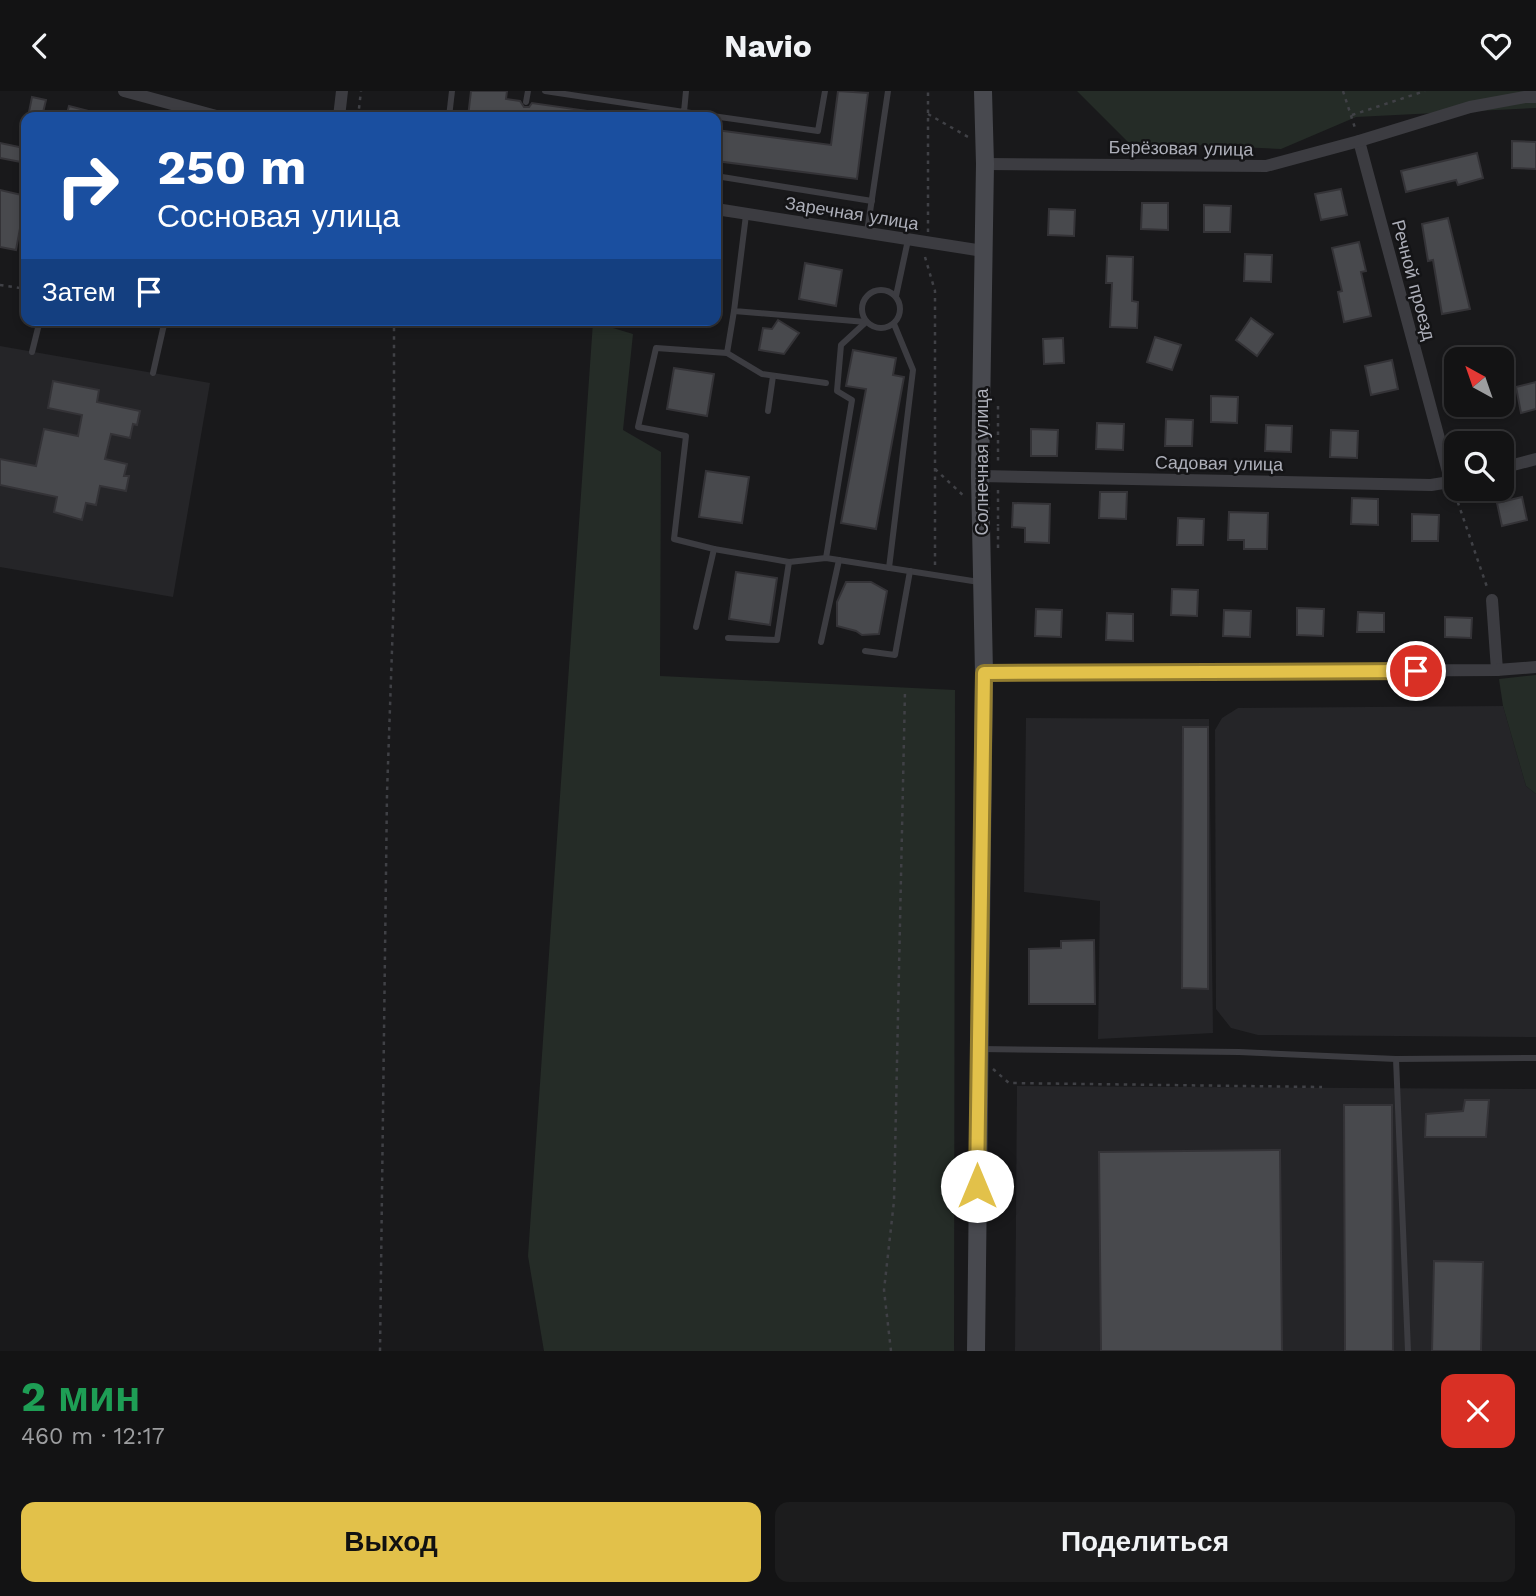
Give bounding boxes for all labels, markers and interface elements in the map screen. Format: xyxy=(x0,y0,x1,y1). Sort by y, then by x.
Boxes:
icon: back xyxy=(21,27,59,65)
text: Navio xyxy=(724,27,812,65)
icon: heart xyxy=(1477,27,1515,65)
street label: Берёзовая улица xyxy=(1108,136,1254,160)
text: 250 m xyxy=(157,138,306,196)
icon: right xyxy=(42,140,133,231)
street label: Заречная улица xyxy=(784,192,921,234)
text: Сосновая улица xyxy=(157,197,400,235)
street label: Речной проезд xyxy=(1388,217,1440,343)
icon: arrive xyxy=(130,273,168,311)
text: Затем xyxy=(42,277,116,307)
north arrow xyxy=(1444,347,1514,417)
map controls xyxy=(1444,347,1514,501)
street label: Солнечная улица xyxy=(971,387,992,536)
button: search xyxy=(1444,431,1514,501)
street label: Садовая улица xyxy=(1155,451,1284,475)
pin xyxy=(1386,641,1446,701)
icon: arrive xyxy=(1397,652,1435,690)
position arrow xyxy=(940,1149,1014,1223)
text: 2 мин xyxy=(21,1372,140,1421)
button: close xyxy=(1441,1374,1515,1448)
text: 460 m · 12:17 xyxy=(21,1423,165,1450)
button: Выход xyxy=(21,1502,761,1582)
button: Поделиться xyxy=(775,1502,1515,1582)

